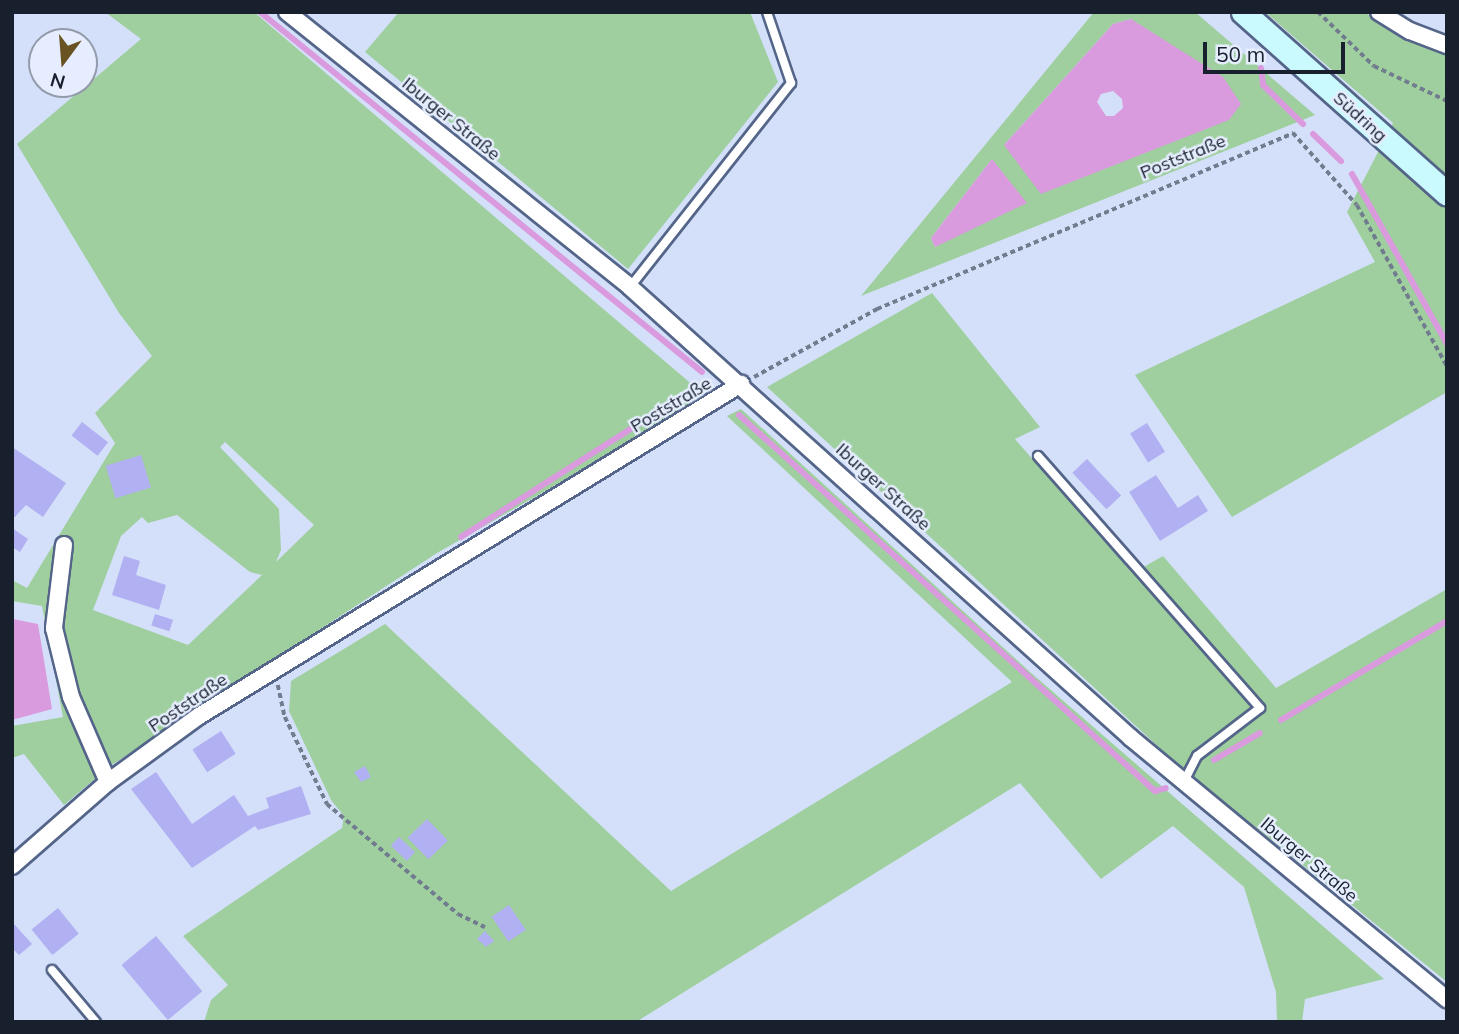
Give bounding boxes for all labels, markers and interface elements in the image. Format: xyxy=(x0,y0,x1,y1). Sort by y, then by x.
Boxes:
north arrow xyxy=(28,28,98,98)
scale bar xyxy=(1207,28,1349,72)
text: 50 m xyxy=(1216,41,1265,67)
text: N xyxy=(48,68,68,95)
street label: Iburger Straße xyxy=(398,73,504,165)
street label: Südring xyxy=(1329,87,1391,147)
street label: Poststraße xyxy=(1137,130,1229,184)
street label: Poststraße xyxy=(627,372,715,438)
street label: Iburger Straße xyxy=(831,439,935,535)
street label: Poststraße xyxy=(145,669,231,737)
street label: Iburger Straße xyxy=(1256,813,1362,907)

